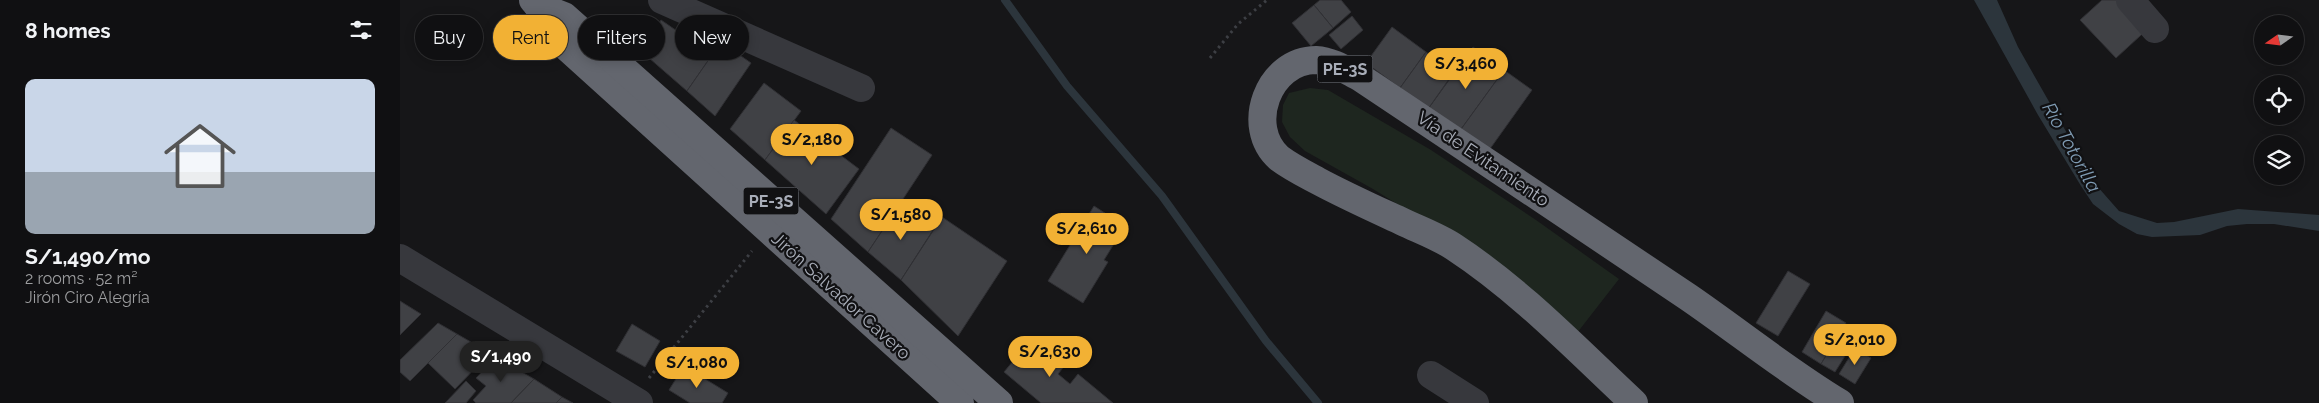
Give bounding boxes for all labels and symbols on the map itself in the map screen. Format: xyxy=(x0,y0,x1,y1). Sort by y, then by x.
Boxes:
north arrow xyxy=(2254,15,2304,65)
pin: S/3,460 xyxy=(1420,48,1512,90)
road number: PE-3S xyxy=(1318,56,1372,82)
water label: Rio Totorilla xyxy=(2038,98,2106,196)
street label: Vía de Evitamiento xyxy=(1413,107,1554,211)
pin: S/2,180 xyxy=(766,124,858,166)
road number: PE-3S xyxy=(744,188,798,215)
pin: S/1,580 xyxy=(855,198,947,241)
pin: S/2,610 xyxy=(1041,212,1133,255)
street label: Jirón Salvador Cavero xyxy=(768,228,915,364)
pin: S/2,010 xyxy=(1809,324,1901,366)
pin: S/2,630 xyxy=(1004,336,1096,378)
pin: S/1,490 xyxy=(455,340,547,383)
pin: S/1,080 xyxy=(651,346,743,389)

